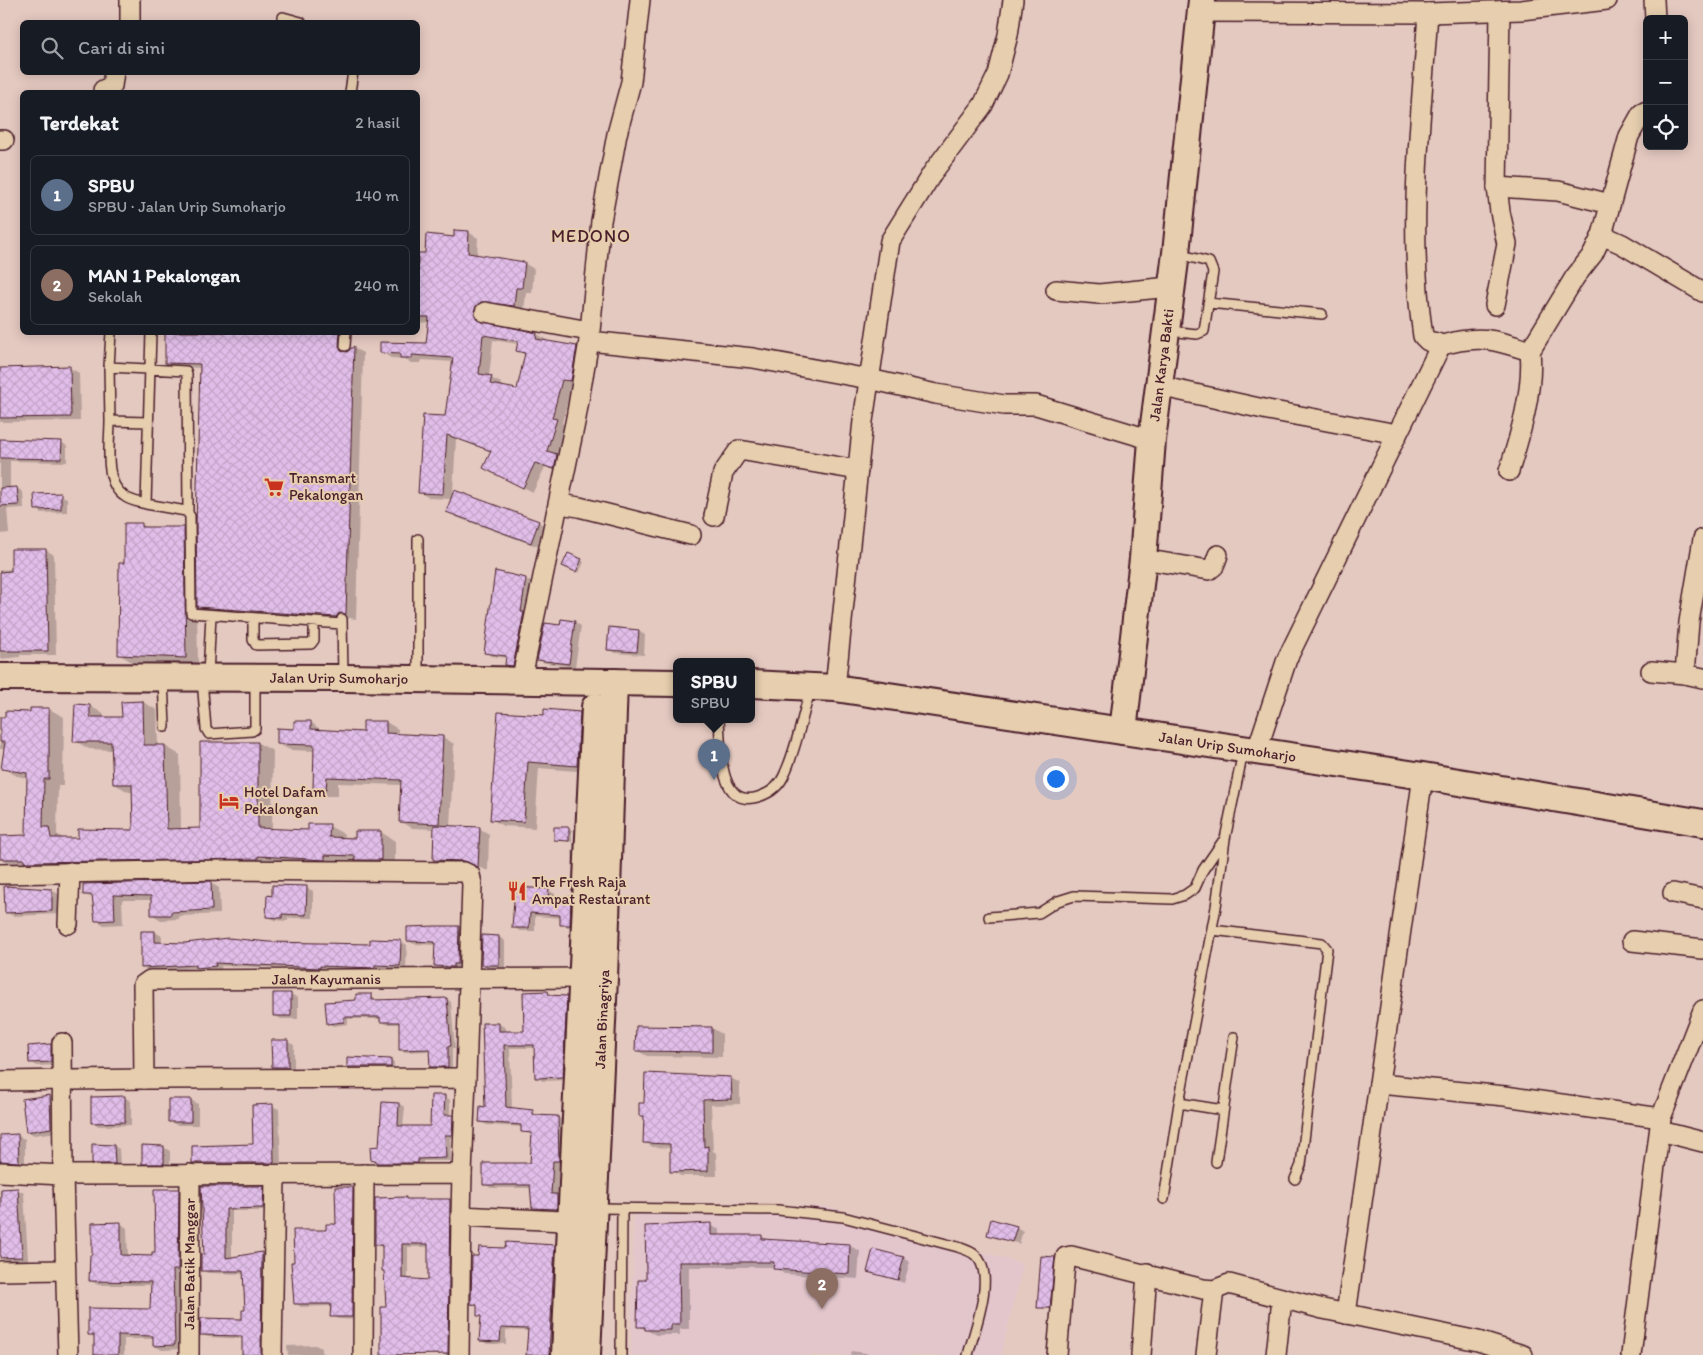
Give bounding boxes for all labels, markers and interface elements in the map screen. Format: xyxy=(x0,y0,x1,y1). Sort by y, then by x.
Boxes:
map controls xyxy=(1643,15,1688,150)
button: + xyxy=(1643,15,1688,60)
search box xyxy=(20,20,420,75)
icon: search xyxy=(38,34,66,62)
text: Cari di sini xyxy=(78,36,165,59)
button: − xyxy=(1643,60,1688,105)
button: locate xyxy=(1643,105,1688,150)
text: Terdekat xyxy=(40,110,119,135)
text: 2 hasil xyxy=(355,113,400,132)
text: SPBU xyxy=(88,174,135,197)
text: 1 xyxy=(53,186,61,205)
text: 140 m xyxy=(355,186,399,205)
text: SPBU · Jalan Urip Sumoharjo xyxy=(88,197,286,216)
district label: MEDONO xyxy=(551,225,631,247)
text: MAN 1 Pekalongan xyxy=(88,264,240,287)
text: 2 xyxy=(53,276,61,295)
text: 240 m xyxy=(354,276,399,295)
text: Sekolah xyxy=(88,287,142,306)
street label: Jalan Karya Bakti xyxy=(1145,308,1178,423)
place label: Transmart Pekalongan xyxy=(289,469,363,504)
supermarket icon: Transmart Pekalongan xyxy=(263,476,285,498)
popup xyxy=(673,658,755,723)
street label: Jalan Urip Sumoharjo xyxy=(270,669,408,688)
text: SPBU xyxy=(691,670,737,693)
text: SPBU xyxy=(691,693,730,712)
street label: Jalan Urip Sumoharjo xyxy=(1158,728,1297,766)
pin: 1 xyxy=(698,739,730,780)
your location xyxy=(1043,766,1069,792)
place label: Hotel Dafam Pekalongan xyxy=(244,783,326,818)
hotel icon: Hotel Dafam Pekalongan xyxy=(218,790,240,812)
place label: The Fresh Raja Ampat Restaurant xyxy=(532,873,651,908)
restaurant icon: The Fresh Raja Ampat Restaurant xyxy=(506,880,528,902)
street label: Jalan Binagriya xyxy=(591,969,613,1070)
street label: Jalan Kayumanis xyxy=(272,970,381,988)
street label: Jalan Batik Manggar xyxy=(180,1198,199,1330)
pin: 2 xyxy=(806,1268,838,1309)

